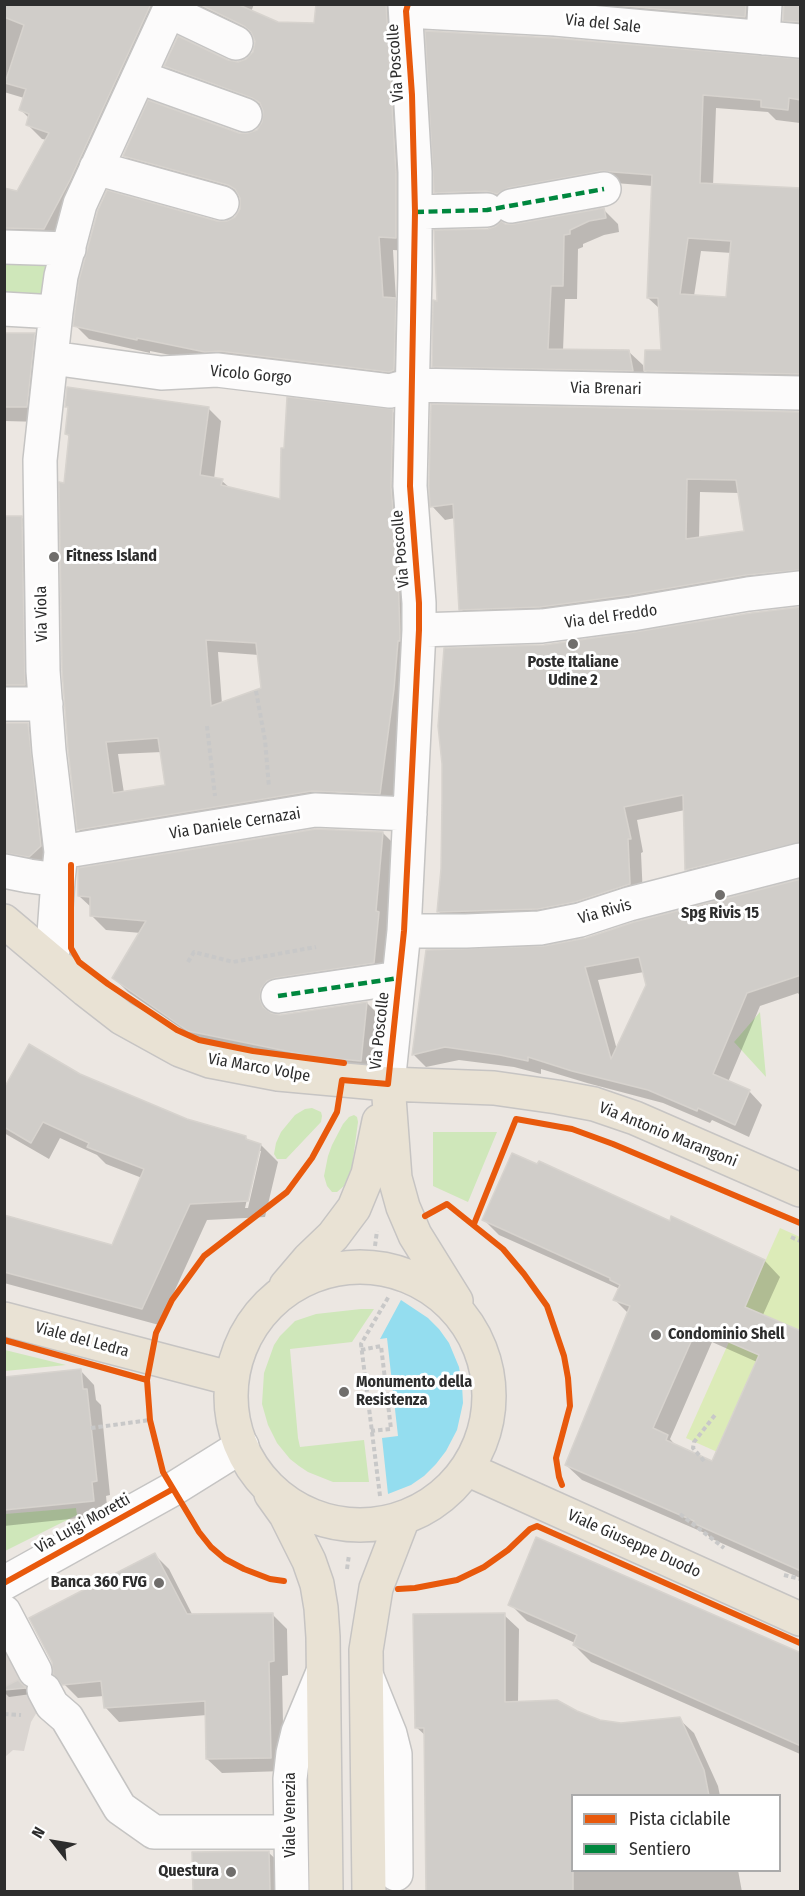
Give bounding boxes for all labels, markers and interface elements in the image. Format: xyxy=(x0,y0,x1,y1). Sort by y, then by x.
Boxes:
street label: Via del Sale xyxy=(564,10,642,38)
street label: Via Poscolle xyxy=(384,23,408,103)
street label: Vicolo Gorgo xyxy=(209,362,293,388)
street label: Via Brenari xyxy=(570,379,642,399)
street label: Via Poscolle xyxy=(388,509,414,589)
place label: Fitness Island xyxy=(66,547,157,567)
marker: Fitness Island xyxy=(47,550,61,564)
street label: Via Viola xyxy=(32,586,52,642)
street label: Via del Freddo xyxy=(563,601,659,633)
marker: Poste Italiane Udine 2 xyxy=(566,637,580,651)
place label: Poste Italiane Udine 2 xyxy=(527,653,619,691)
street label: Via Daniele Cernazai xyxy=(168,804,302,844)
marker: Spg Rivis 15 xyxy=(713,888,727,902)
street label: Via Rivis xyxy=(576,895,634,929)
place label: Spg Rivis 15 xyxy=(681,904,759,924)
street label: Via Poscolle xyxy=(366,991,394,1071)
street label: Via Marco Volpe xyxy=(206,1050,312,1086)
street label: Via Antonio Marangoni xyxy=(596,1098,740,1172)
street label: Viale del Ledra xyxy=(33,1318,131,1362)
place label: Condominio Shell xyxy=(668,1325,785,1345)
marker: Condominio Shell xyxy=(649,1328,663,1342)
place label: Monumento della Resistenza xyxy=(356,1373,472,1411)
marker: Monumento della Resistenza xyxy=(337,1385,351,1399)
street label: Via Luigi Moretti xyxy=(32,1490,134,1558)
street label: Viale Giuseppe Duodo xyxy=(564,1506,704,1582)
place label: Banca 360 FVG xyxy=(51,1573,147,1593)
marker: Banca 360 FVG xyxy=(152,1576,166,1590)
street label: Viale Venezia xyxy=(281,1772,301,1858)
legend xyxy=(571,1794,781,1872)
text: Pista ciclabile xyxy=(629,1808,731,1830)
north arrow xyxy=(24,1812,84,1872)
text: N xyxy=(28,1823,49,1841)
text: Sentiero xyxy=(629,1838,691,1860)
place label: Questura xyxy=(158,1862,219,1882)
marker: Questura xyxy=(224,1865,238,1879)

